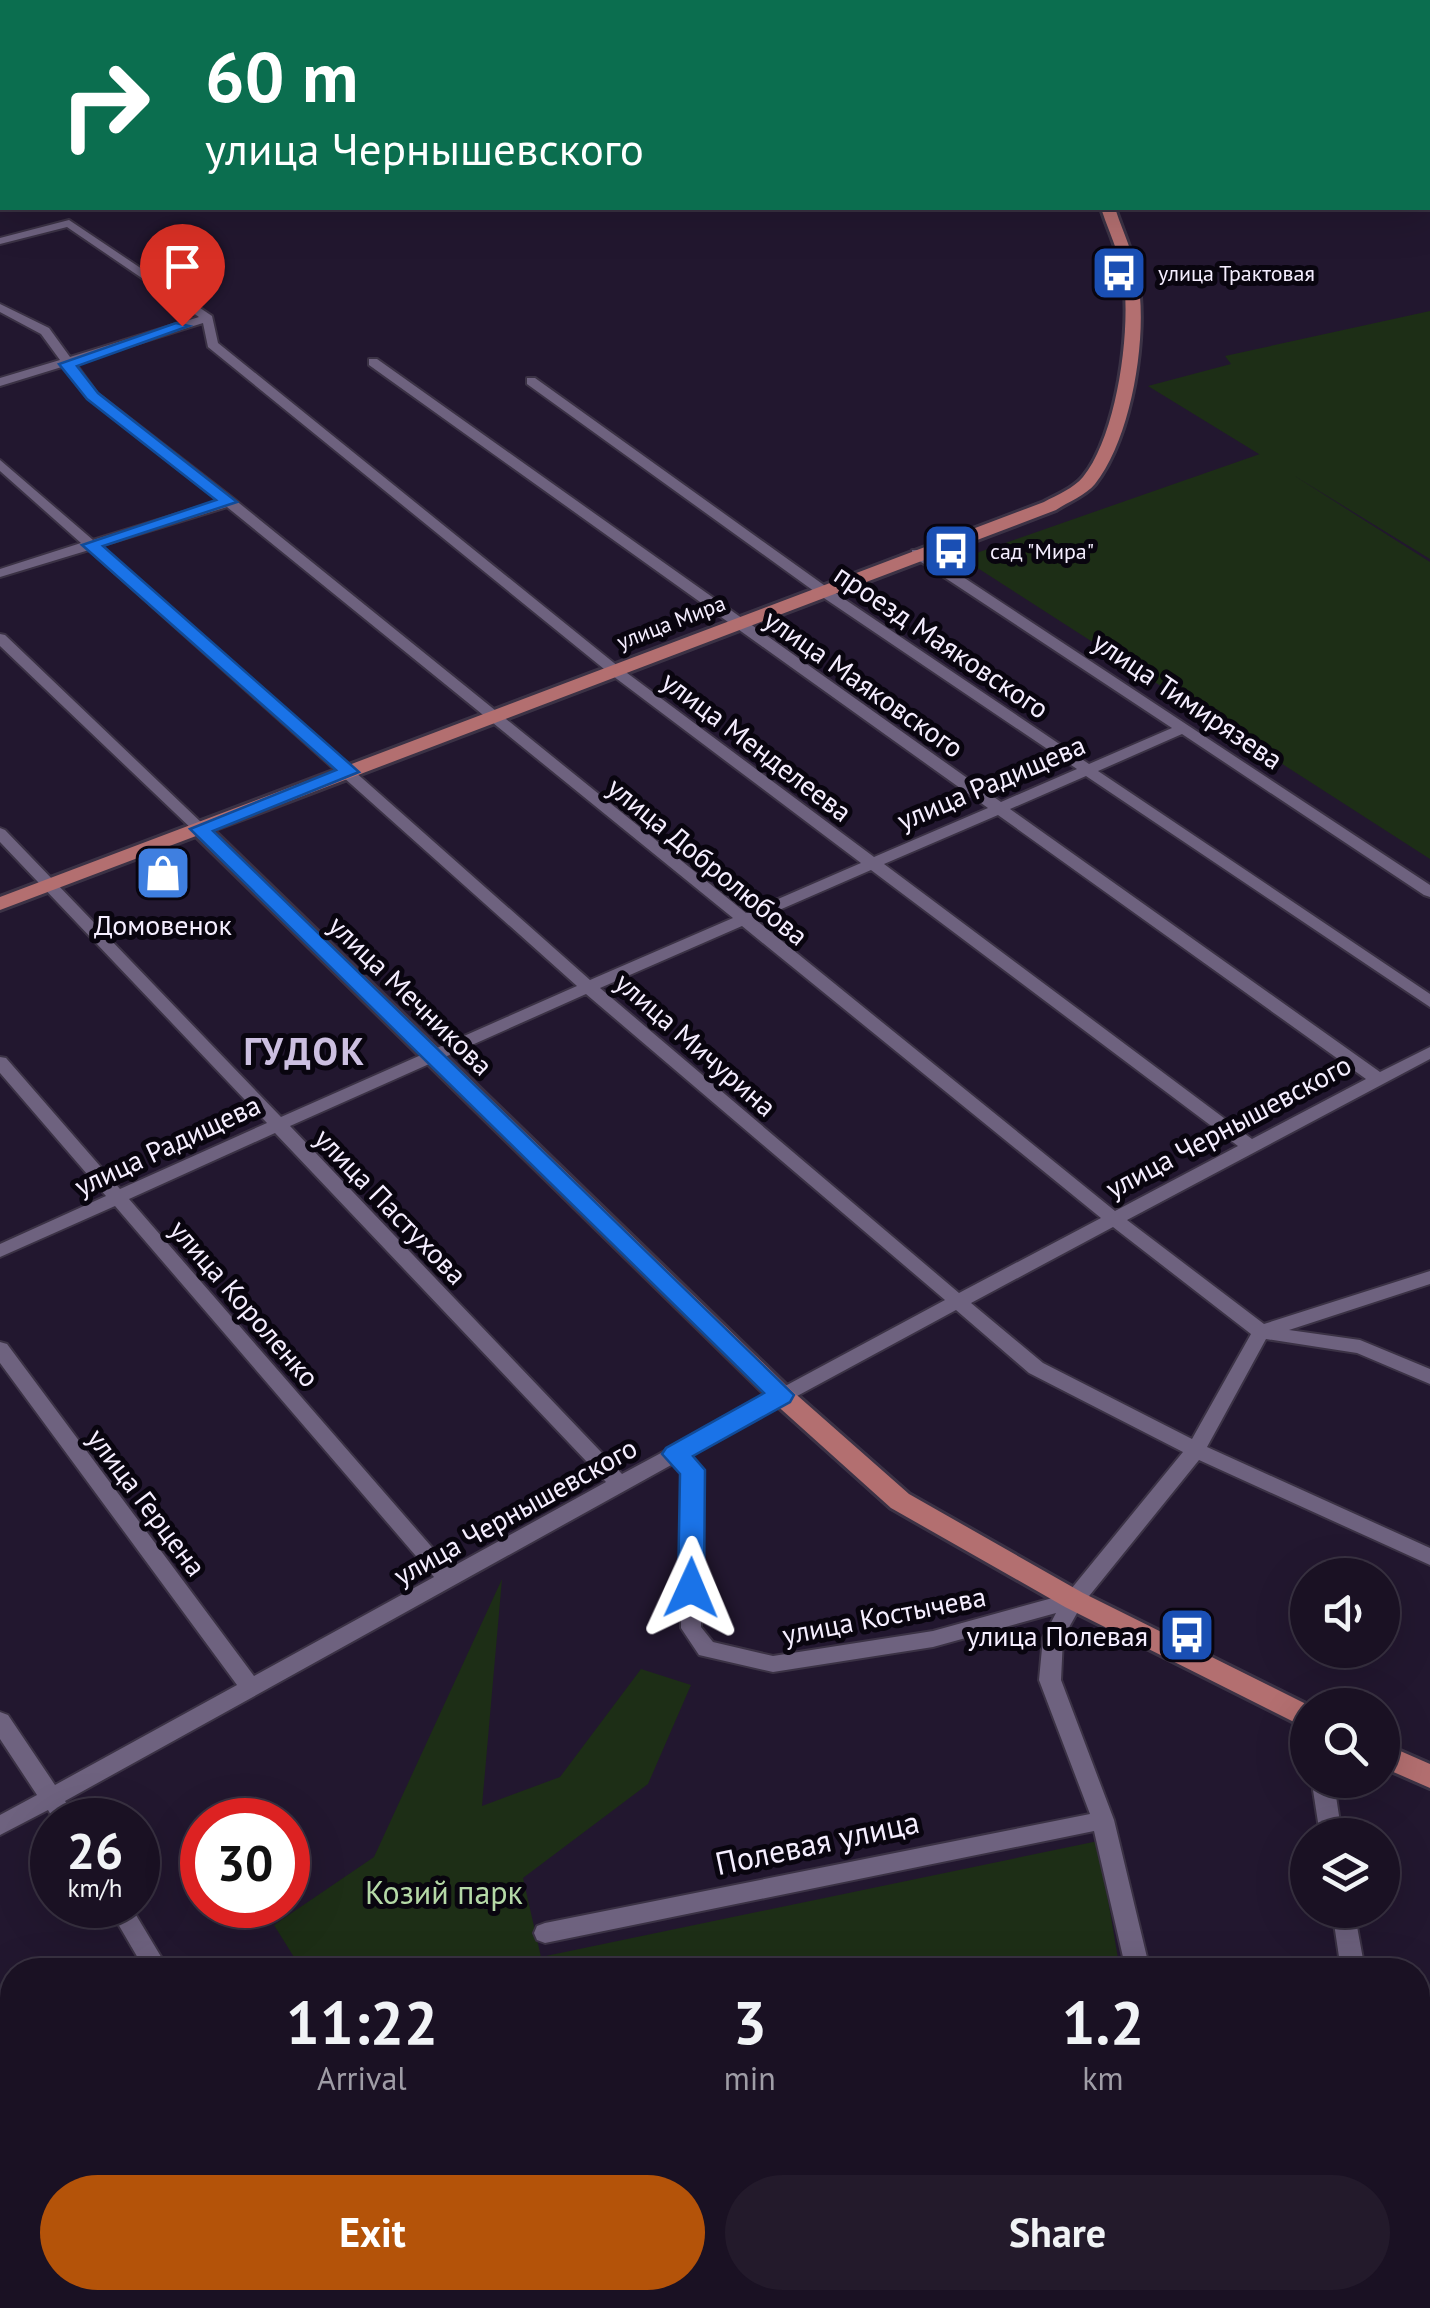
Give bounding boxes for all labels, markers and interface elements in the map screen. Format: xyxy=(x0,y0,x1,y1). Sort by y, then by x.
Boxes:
text: 60 m xyxy=(205,31,358,121)
icon: right xyxy=(40,40,170,170)
text: улица Чернышевского xyxy=(205,119,644,177)
pin xyxy=(140,224,225,327)
icon: arrive xyxy=(155,239,210,294)
bus stop icon: улица Трактовая xyxy=(1089,243,1149,303)
place label: улица Трактовая xyxy=(1158,259,1315,287)
bus stop icon: сад "Мира" xyxy=(921,521,981,581)
place label: сад "Мира" xyxy=(990,537,1094,565)
street label: проезд Маяковского xyxy=(827,555,1057,727)
street label: улица Мира xyxy=(613,588,729,656)
street label: улица Маяковского xyxy=(757,600,971,766)
street label: улица Тимирязева xyxy=(1086,623,1290,777)
street label: улица Менделеева xyxy=(654,662,860,830)
street label: улица Радищева xyxy=(891,726,1091,838)
street label: улица Добролюбова xyxy=(600,769,816,953)
shop icon: Домовенок xyxy=(133,843,193,903)
place label: Домовенок xyxy=(94,906,233,943)
street label: улица Мечникова xyxy=(321,907,501,1083)
street label: улица Мичурина xyxy=(607,964,785,1124)
district label: ГУДОК xyxy=(243,1026,367,1075)
street label: улица Чернышевского xyxy=(1099,1046,1357,1206)
street label: улица Радищева xyxy=(68,1086,266,1204)
street label: улица Пастухова xyxy=(307,1120,475,1292)
street label: улица Короленко xyxy=(162,1211,328,1395)
street label: улица Герцена xyxy=(79,1421,215,1583)
street label: улица Чернышевского xyxy=(387,1429,643,1593)
position arrow xyxy=(639,1536,743,1640)
map controls xyxy=(1290,1558,1400,1928)
button: sound xyxy=(1290,1558,1400,1668)
street label: улица Костычева xyxy=(779,1577,989,1653)
bus stop icon: улица Полевая xyxy=(1157,1605,1217,1665)
place label: улица Полевая xyxy=(967,1617,1148,1654)
button: search xyxy=(1290,1688,1400,1798)
speed limit sign: 30 xyxy=(180,1798,310,1928)
street label: Полевая улица xyxy=(711,1800,923,1884)
text: 26 xyxy=(67,1818,123,1883)
button: layers xyxy=(1290,1818,1400,1928)
park label: Козий парк xyxy=(365,1871,524,1913)
text: km/h xyxy=(68,1872,122,1904)
text: 11:22 xyxy=(286,1983,438,2061)
text: 3 xyxy=(733,1983,767,2061)
text: 1.2 xyxy=(1061,1983,1144,2061)
text: Arrival xyxy=(317,2057,407,2099)
text: min xyxy=(724,2057,776,2099)
text: km xyxy=(1082,2057,1124,2099)
button: Exit xyxy=(40,2175,705,2290)
button: Share xyxy=(725,2175,1390,2290)

